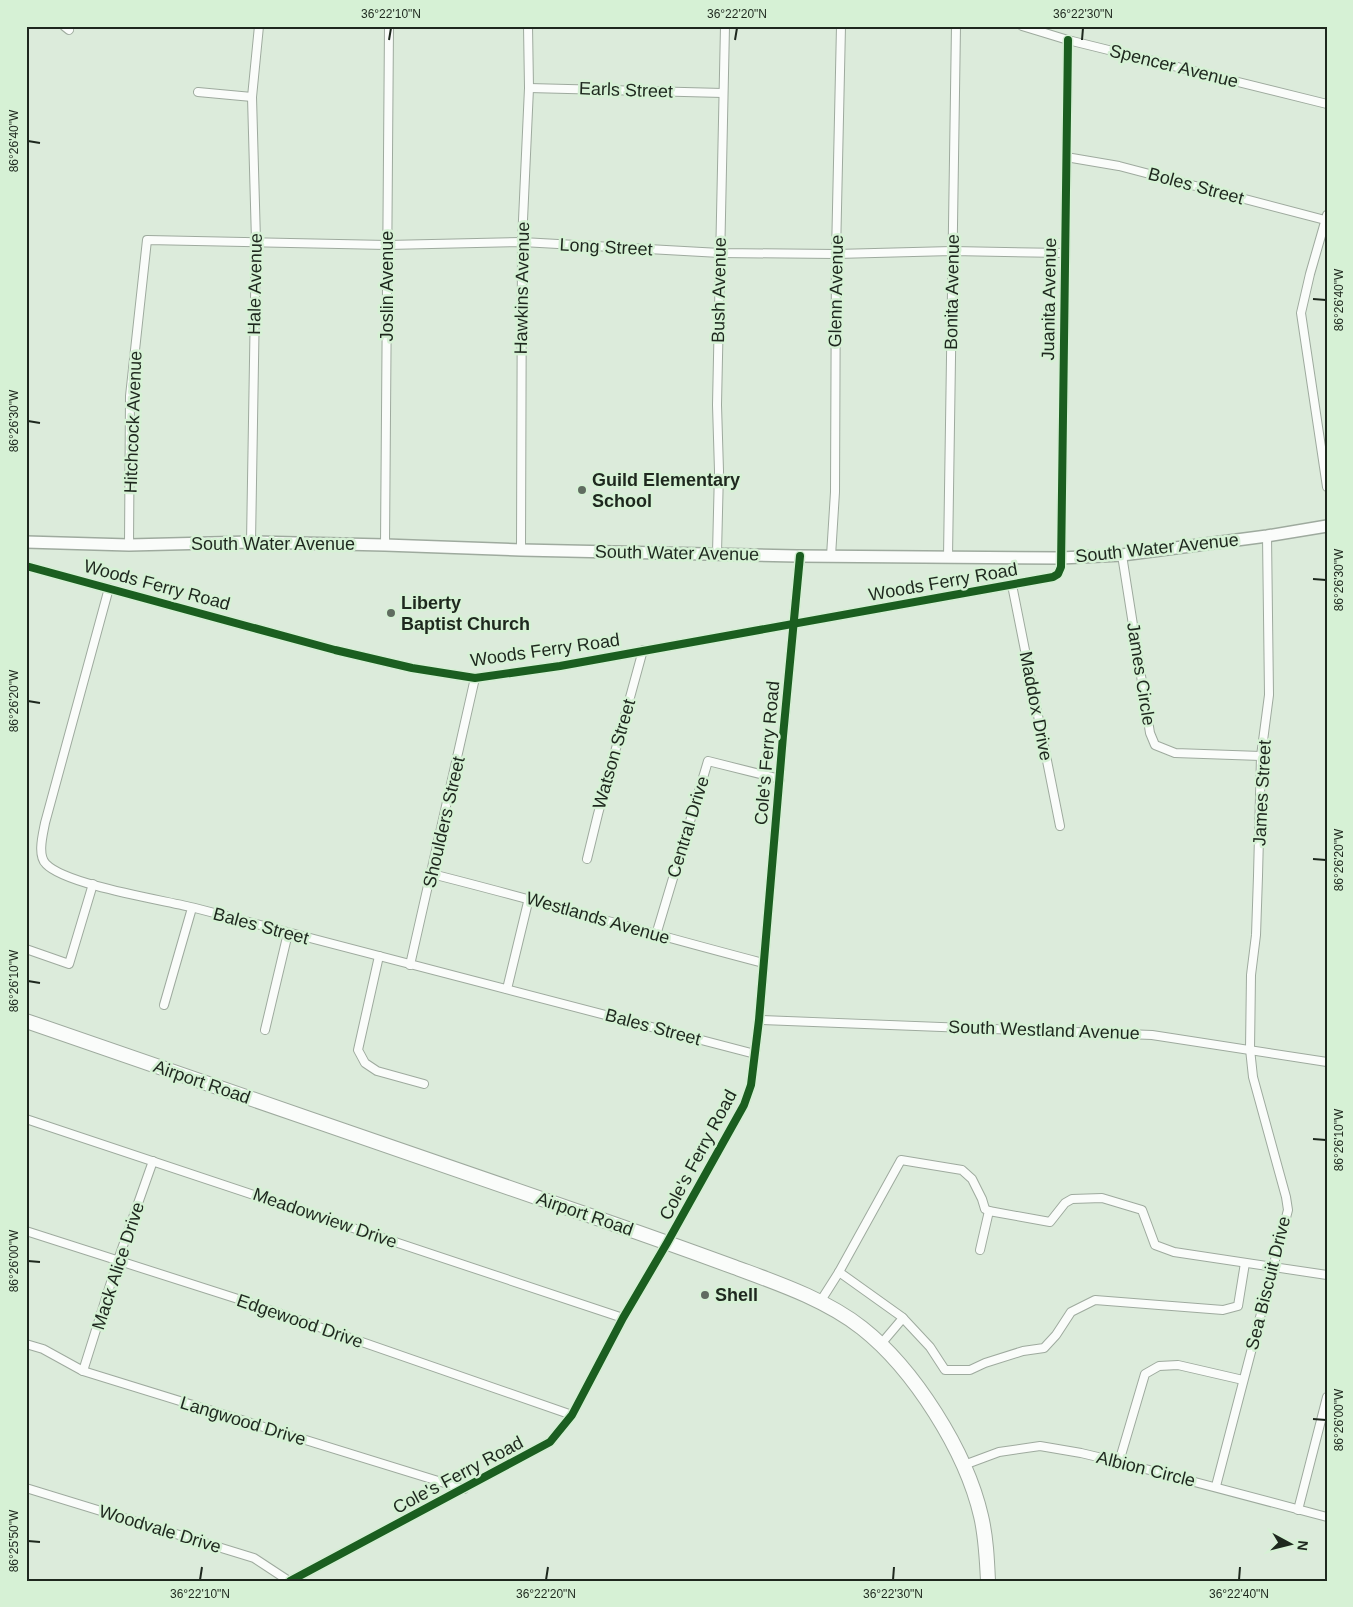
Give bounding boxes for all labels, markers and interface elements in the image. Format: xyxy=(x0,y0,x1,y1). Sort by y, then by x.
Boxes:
text: 36°22'10"N xyxy=(361,7,421,21)
text: 36°22'20"N xyxy=(707,7,767,21)
text: 36°22'30"N xyxy=(1053,7,1113,21)
street label: Spencer Avenue xyxy=(1108,40,1240,92)
street label: Earls Street xyxy=(579,78,673,102)
text: 86°26'40"W xyxy=(7,109,21,172)
street label: Boles Street xyxy=(1146,164,1246,208)
street label: Hawkins Avenue xyxy=(511,221,533,355)
street label: Joslin Avenue xyxy=(377,231,397,341)
street label: Hale Avenue xyxy=(244,233,266,335)
street label: Glenn Avenue xyxy=(825,234,847,348)
street label: Bonita Avenue xyxy=(941,234,963,350)
street label: Long Street xyxy=(559,235,653,259)
street label: Bush Avenue xyxy=(708,237,730,343)
street label: Juanita Avenue xyxy=(1038,237,1060,361)
text: 86°26'40"W xyxy=(1332,268,1346,331)
street label: Hitchcock Avenue xyxy=(121,350,145,494)
text: 86°26'30"W xyxy=(7,389,21,452)
place label: Guild Elementary School xyxy=(592,470,740,511)
marker: Guild Elementary School xyxy=(576,484,588,496)
street label: South Water Avenue xyxy=(1074,529,1240,567)
street label: South Water Avenue xyxy=(191,534,355,554)
street label: South Water Avenue xyxy=(595,542,759,564)
text: 86°26'30"W xyxy=(1332,548,1346,611)
street label: Woods Ferry Road xyxy=(82,556,232,614)
street label: Woods Ferry Road xyxy=(867,559,1019,605)
place label: Liberty Baptist Church xyxy=(401,593,530,634)
marker: Liberty Baptist Church xyxy=(385,607,397,619)
street label: James Circle xyxy=(1123,621,1159,727)
street label: Woods Ferry Road xyxy=(469,630,621,670)
street label: Maddox Drive xyxy=(1016,650,1056,762)
text: 86°26'20"W xyxy=(7,669,21,732)
street label: Cole's Ferry Road xyxy=(751,680,783,826)
street label: Watson Street xyxy=(589,697,639,811)
street label: James Street xyxy=(1249,740,1275,846)
street label: Shoulders Street xyxy=(419,754,469,890)
street label: Central Drive xyxy=(663,774,713,880)
text: 86°26'20"W xyxy=(1332,828,1346,891)
street label: Westlands Avenue xyxy=(524,888,672,948)
street label: Bales Street xyxy=(211,904,311,948)
text: 86°26'10"W xyxy=(7,949,21,1012)
street label: Bales Street xyxy=(603,1005,703,1049)
street label: South Westland Avenue xyxy=(948,1017,1140,1043)
street label: Airport Road xyxy=(151,1056,253,1108)
street label: Cole's Ferry Road xyxy=(655,1087,741,1223)
text: 86°26'10"W xyxy=(1332,1108,1346,1171)
street label: Meadowview Drive xyxy=(250,1184,400,1252)
street label: Airport Road xyxy=(534,1188,636,1240)
street label: Mack Alice Drive xyxy=(88,1200,148,1332)
street label: Sea Biscuit Drive xyxy=(1242,1214,1294,1352)
text: 86°26'00"W xyxy=(7,1229,21,1292)
place label: Shell xyxy=(715,1285,758,1305)
marker: Shell xyxy=(699,1289,711,1301)
street label: Edgewood Drive xyxy=(234,1290,366,1352)
text: 86°26'00"W xyxy=(1332,1388,1346,1451)
street label: Langwood Drive xyxy=(178,1392,308,1450)
street label: Cole's Ferry Road xyxy=(390,1432,526,1518)
street label: Albion Circle xyxy=(1095,1447,1197,1491)
street label: Woodvale Drive xyxy=(96,1501,224,1557)
text: 86°25'50"W xyxy=(7,1509,21,1572)
north arrow xyxy=(1266,1520,1316,1570)
text: N xyxy=(1294,1540,1311,1552)
text: 36°22'10"N xyxy=(170,1587,230,1601)
text: 36°22'20"N xyxy=(516,1587,576,1601)
text: 36°22'30"N xyxy=(863,1587,923,1601)
text: 36°22'40"N xyxy=(1209,1587,1269,1601)

